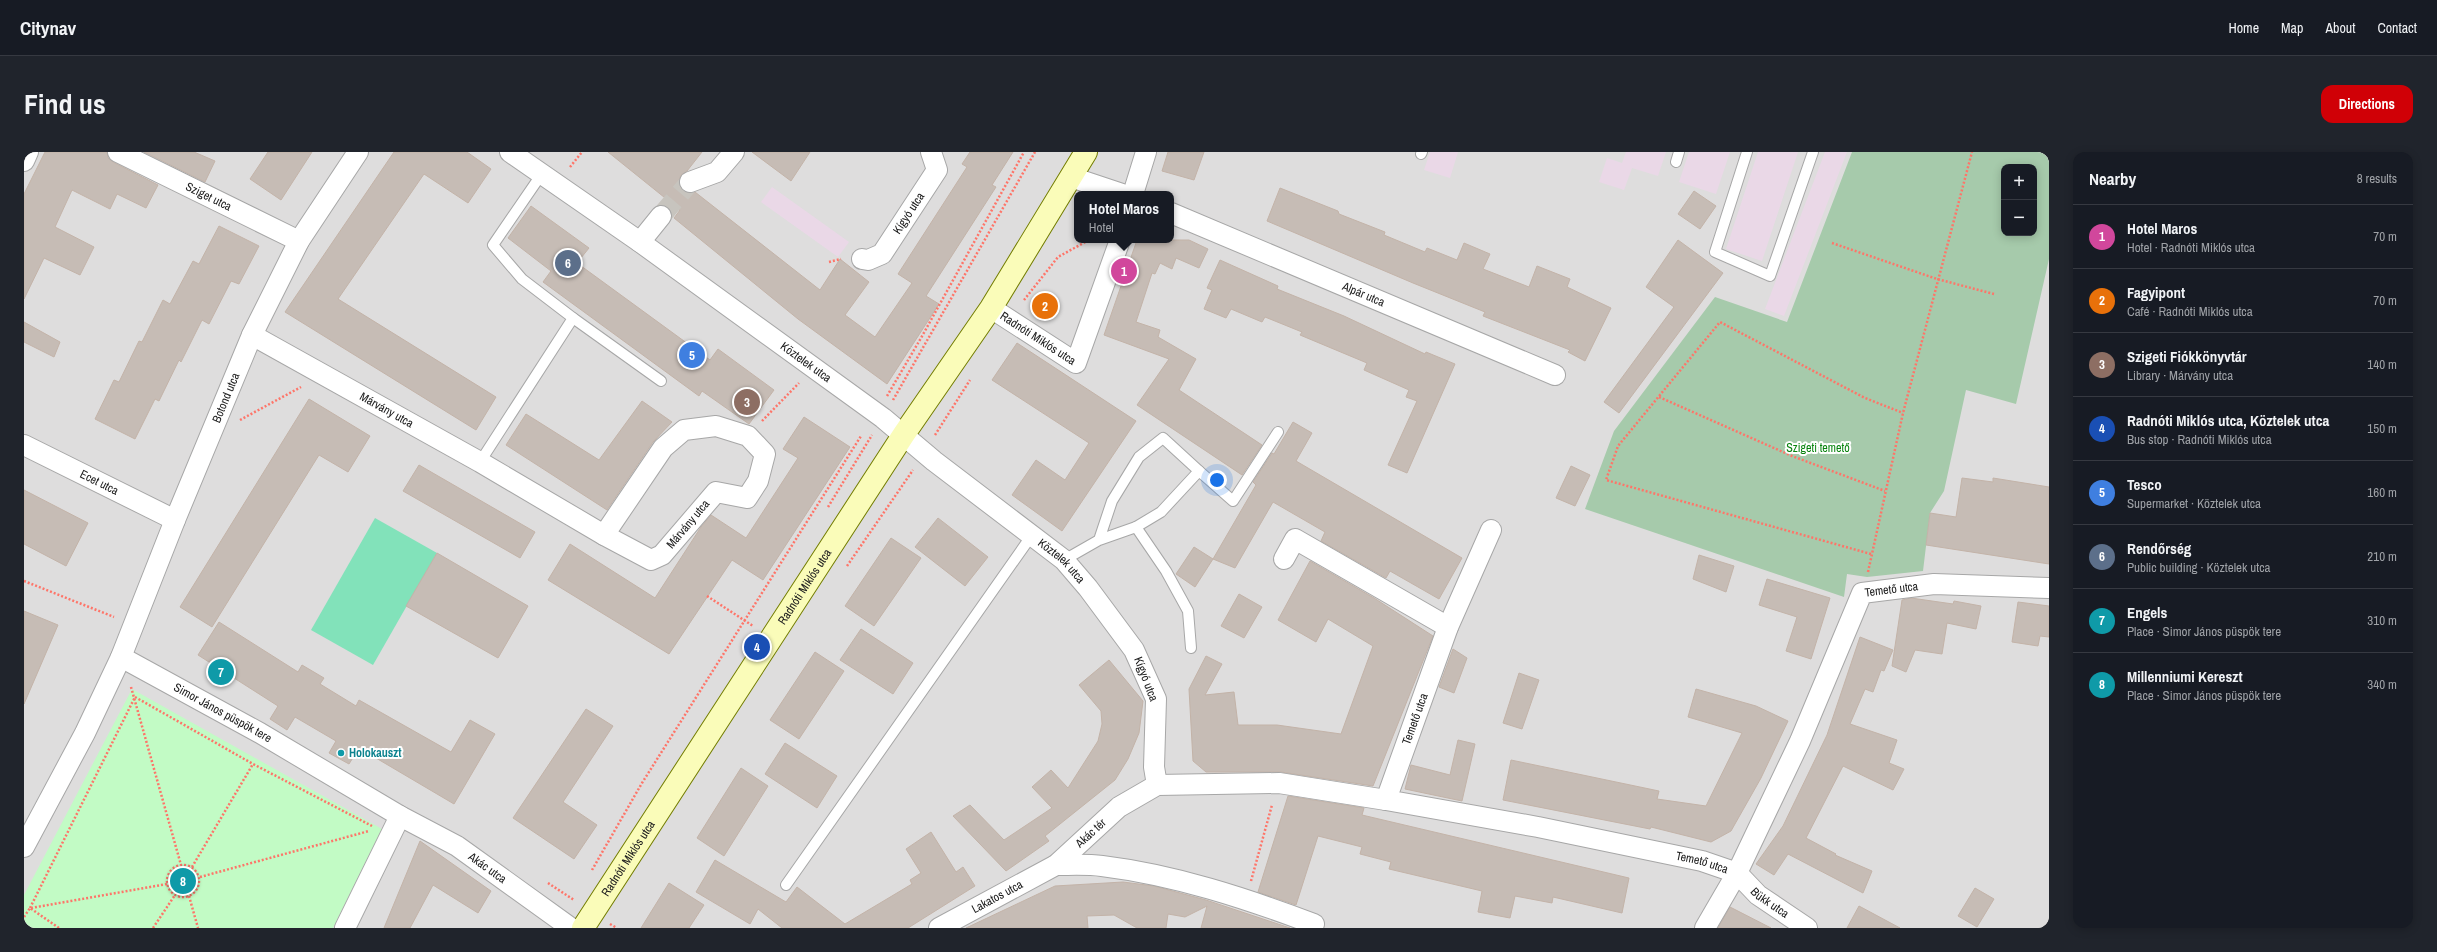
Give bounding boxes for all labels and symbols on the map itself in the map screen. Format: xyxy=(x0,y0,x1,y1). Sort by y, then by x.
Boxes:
street label: Sziget utca xyxy=(183,178,235,215)
street label: Kígyó utca xyxy=(889,189,928,237)
pin: 6 xyxy=(555,248,581,278)
pin: 1 xyxy=(1111,256,1137,286)
street label: Alpár utca xyxy=(1339,278,1388,310)
pin: 2 xyxy=(1032,291,1058,321)
street label: Radnóti Miklós utca xyxy=(997,308,1079,369)
street label: Köztelek utca xyxy=(777,338,835,386)
pin: 5 xyxy=(679,340,705,370)
street label: Botond utca xyxy=(208,370,244,425)
pin: 3 xyxy=(734,387,760,417)
street label: Márvány utca xyxy=(357,389,417,432)
park label: Szigeti temető xyxy=(1786,440,1850,456)
street label: Ecet utca xyxy=(77,466,122,499)
your location xyxy=(1207,470,1227,490)
street label: Márvány utca xyxy=(663,496,713,552)
street label: Köztelek utca xyxy=(1035,535,1089,587)
street label: Radnóti Miklós utca xyxy=(774,545,835,628)
street label: Temető utca xyxy=(1864,578,1919,601)
pin: 4 xyxy=(744,632,770,662)
street label: Kígyó utca xyxy=(1130,654,1162,704)
pin: 7 xyxy=(208,657,234,687)
street label: Simor János püspök tere xyxy=(171,679,275,746)
street label: Temető utca xyxy=(1398,691,1432,747)
place label: Holokauszt xyxy=(349,745,402,761)
marker: Holokauszt xyxy=(336,748,346,758)
street label: Akác tér xyxy=(1071,814,1110,852)
street label: Radnóti Miklós utca xyxy=(598,817,659,899)
street label: Akác utca xyxy=(464,848,510,887)
street label: Temető utca xyxy=(1674,848,1731,878)
pin: 8 xyxy=(170,866,196,896)
street label: Lakatos utca xyxy=(969,876,1026,917)
street label: Bükk utca xyxy=(1747,884,1792,922)

